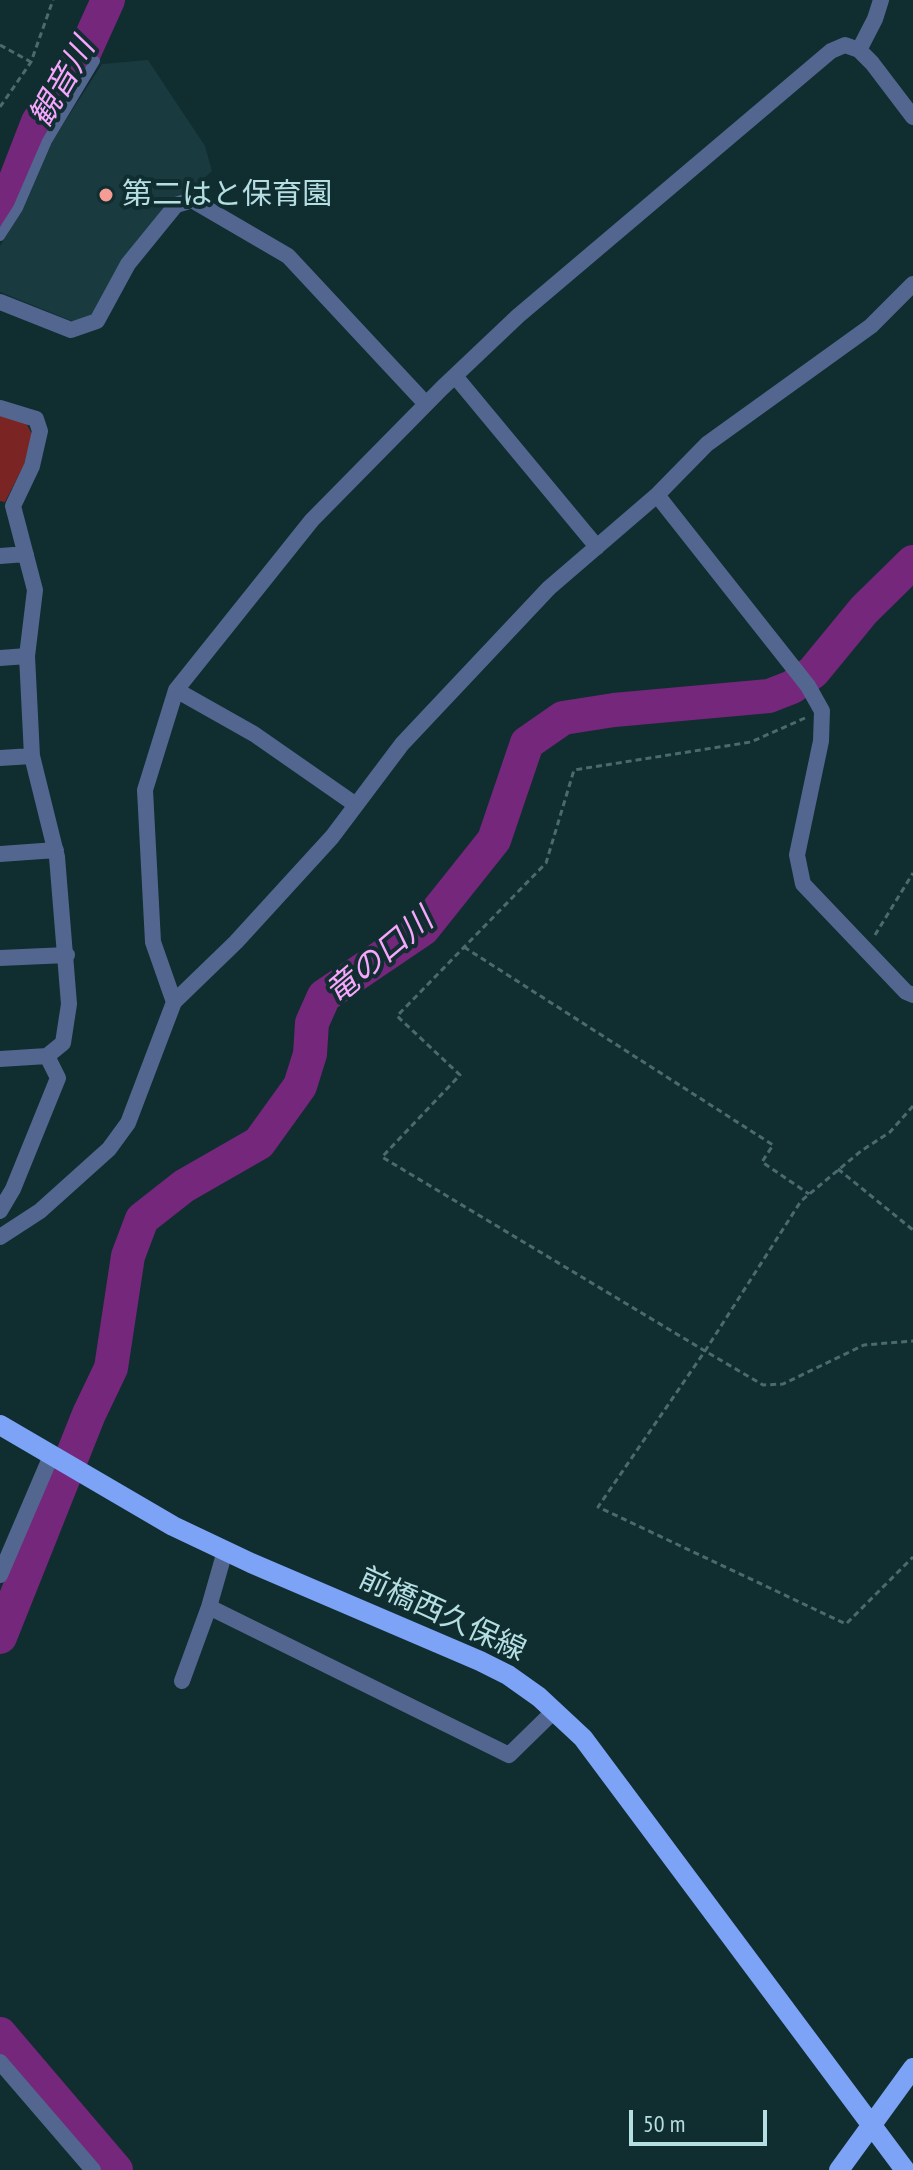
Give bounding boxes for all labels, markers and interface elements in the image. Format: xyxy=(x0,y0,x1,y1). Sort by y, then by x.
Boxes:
water label: 観音川 xyxy=(22,32,104,134)
place label: 第二はと保育園 xyxy=(122,177,332,213)
marker: 第二はと保育園 xyxy=(97,186,115,204)
water label: 竜の口川 xyxy=(319,901,441,1013)
street label: 前橋西久保線 xyxy=(353,1561,531,1669)
scale bar xyxy=(633,2094,771,2144)
text: 50 m xyxy=(643,2108,685,2139)

